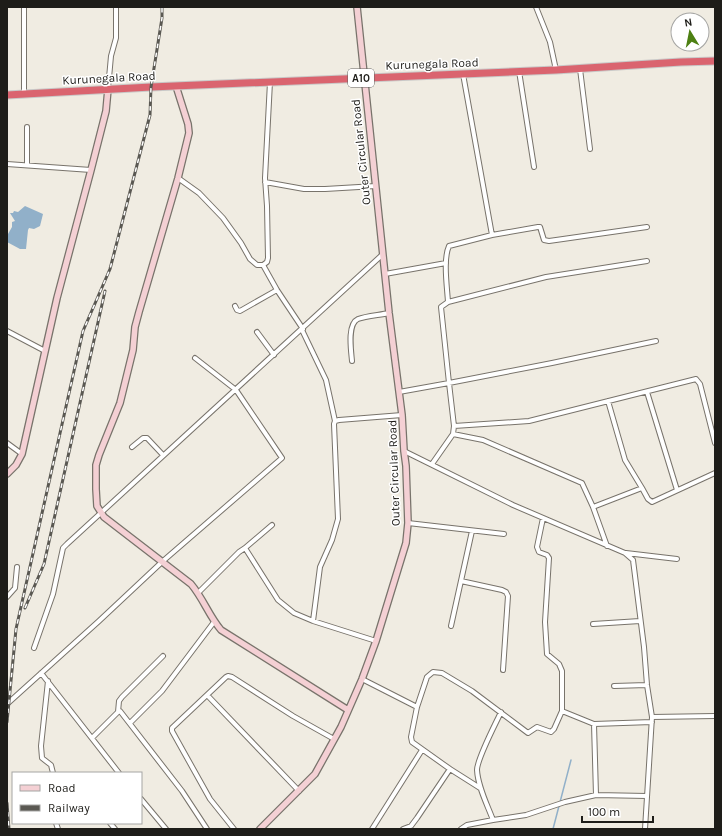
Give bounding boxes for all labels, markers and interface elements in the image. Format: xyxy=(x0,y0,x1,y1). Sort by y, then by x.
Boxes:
north arrow xyxy=(670,12,710,52)
text: N xyxy=(683,16,693,30)
street label: Kurunegala Road xyxy=(385,55,479,73)
street label: Kurunegala Road xyxy=(62,69,156,87)
road number: A10 xyxy=(348,69,374,87)
street label: Outer Circular Road xyxy=(348,98,374,206)
street label: Outer Circular Road xyxy=(385,420,403,526)
legend xyxy=(12,772,142,824)
text: Road xyxy=(48,781,76,795)
scale bar xyxy=(582,798,653,824)
text: Railway xyxy=(48,801,90,815)
text: 100 m xyxy=(588,805,620,819)

